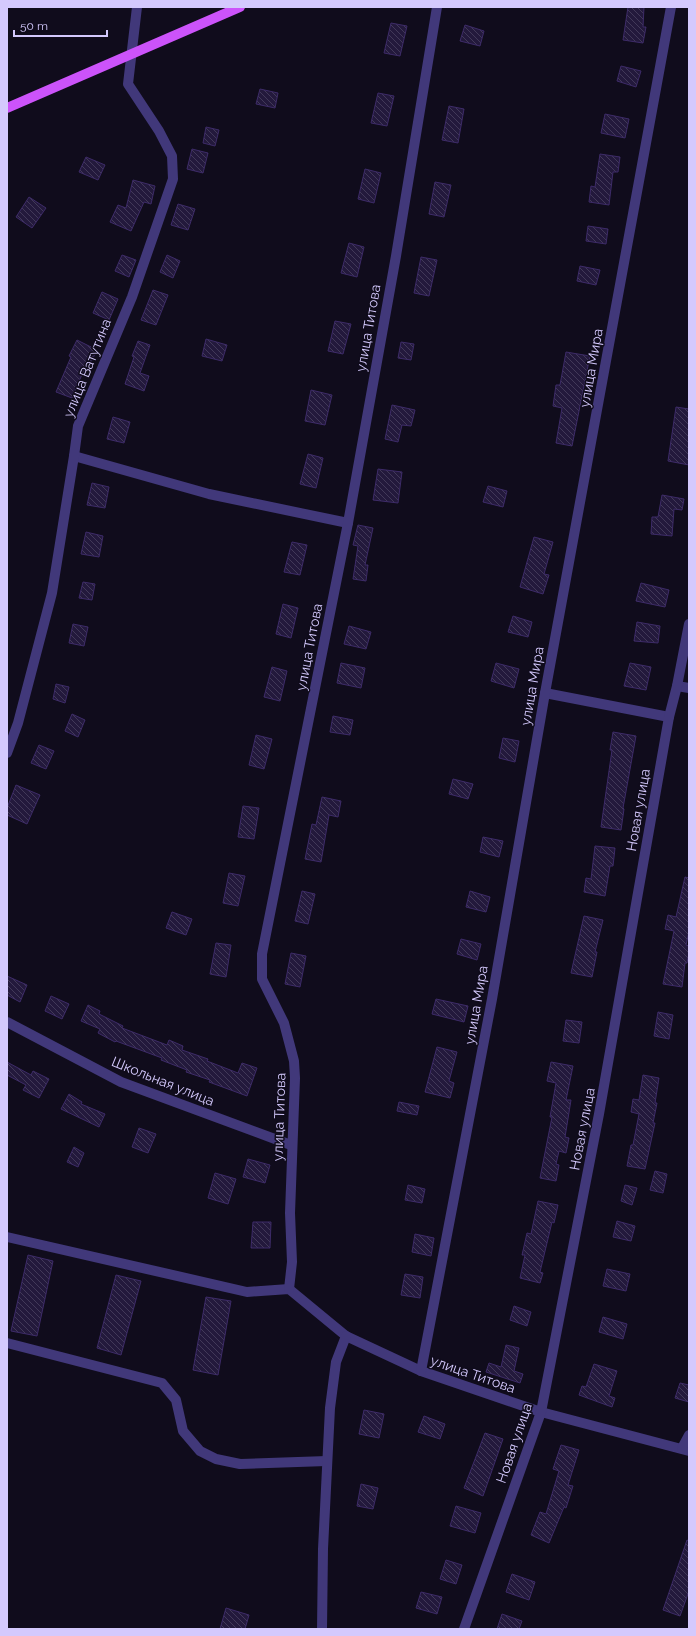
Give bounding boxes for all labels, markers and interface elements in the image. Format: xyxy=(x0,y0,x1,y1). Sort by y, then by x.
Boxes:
scale bar xyxy=(14,12,107,38)
text: 50 m xyxy=(20,19,48,33)
street label: улица Титова xyxy=(352,283,384,373)
street label: улица Ватутина xyxy=(60,316,114,420)
street label: улица Мира xyxy=(576,327,606,409)
street label: улица Титова xyxy=(293,602,325,692)
street label: улица Мира xyxy=(517,645,547,727)
street label: Новая улица xyxy=(623,767,653,853)
street label: улица Мира xyxy=(461,964,491,1046)
street label: Школьная улица xyxy=(109,1053,217,1109)
street label: улица Титова xyxy=(269,1072,289,1162)
street label: Новая улица xyxy=(566,1086,598,1172)
street label: улица Титова xyxy=(429,1352,517,1396)
street label: Новая улица xyxy=(493,1401,535,1485)

